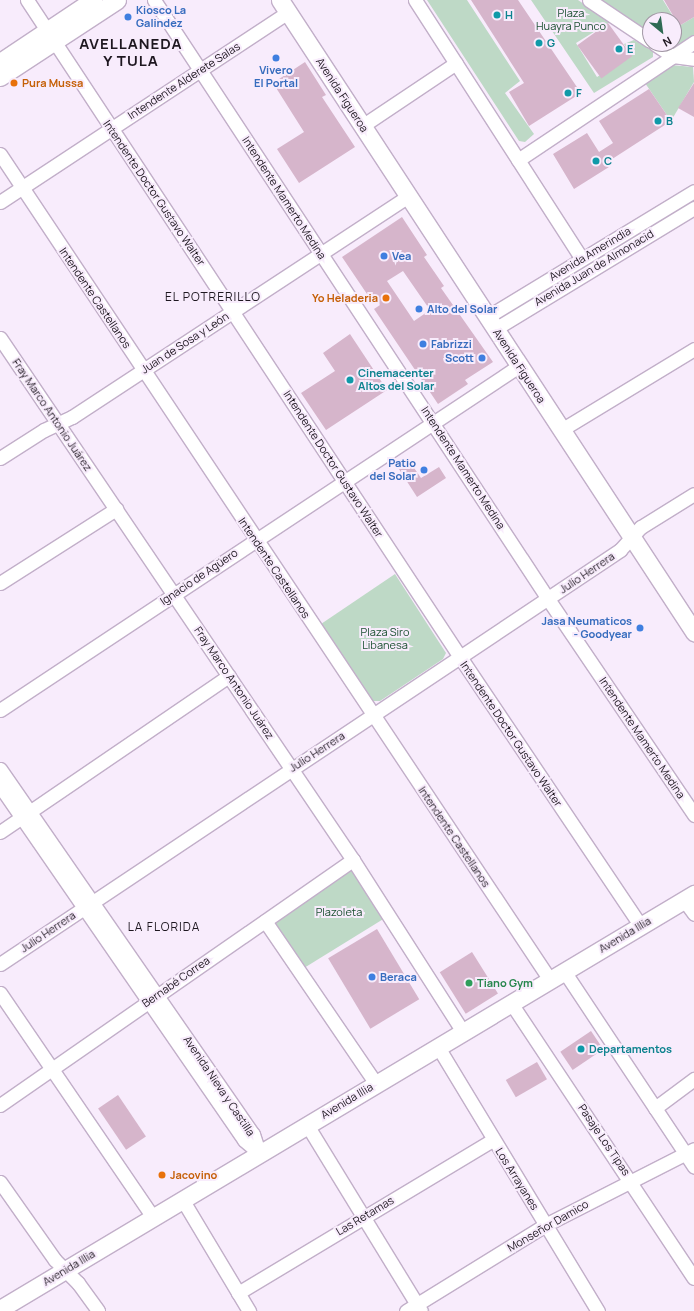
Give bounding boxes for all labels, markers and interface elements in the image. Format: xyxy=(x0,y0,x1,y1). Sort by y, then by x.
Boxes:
place label: Kiosco La Galindez xyxy=(136,4,186,30)
park label: Plaza Huayra Punco xyxy=(536,7,606,33)
place label: H xyxy=(505,8,513,22)
marker: H xyxy=(492,10,502,20)
marker: Kiosco La Galindez xyxy=(123,12,133,22)
north arrow xyxy=(642,12,682,52)
district label: AVELLANEDA Y TULA xyxy=(79,34,183,69)
text: N xyxy=(660,34,675,51)
place label: G xyxy=(547,36,555,50)
marker: G xyxy=(534,38,544,48)
street label: Intendente Alderete Salas xyxy=(125,40,243,122)
place label: E xyxy=(627,42,633,56)
marker: E xyxy=(614,44,624,54)
marker: Vivero El Portal xyxy=(271,53,281,63)
street label: Avenida Figueroa xyxy=(313,55,371,135)
place label: Vivero El Portal xyxy=(254,64,298,90)
place label: Pura Mussa xyxy=(22,76,83,90)
marker: Pura Mussa xyxy=(9,78,19,88)
place label: F xyxy=(576,86,582,100)
marker: F xyxy=(563,88,573,98)
place label: B xyxy=(666,114,673,128)
marker: B xyxy=(653,116,663,126)
street label: Intendente Doctor Gustavo Walter xyxy=(100,118,208,268)
street label: Intendente Mamerto Medina xyxy=(239,134,329,262)
place label: C xyxy=(604,154,612,168)
marker: C xyxy=(591,156,601,166)
street label: Avenida Amerindia xyxy=(547,224,633,284)
street label: Avenida Juan de Almonacid xyxy=(532,227,656,309)
street label: Intendente Castellanos xyxy=(56,245,134,351)
place label: Vea xyxy=(392,249,411,263)
marker: Vea xyxy=(379,251,389,261)
district label: EL POTRERILLO xyxy=(165,290,261,304)
place label: Yo Heladeria xyxy=(312,291,378,305)
marker: Yo Heladeria xyxy=(381,293,391,303)
place label: Alto del Solar xyxy=(427,302,497,316)
marker: Alto del Solar xyxy=(414,304,424,314)
street label: Juan de Sosa y León xyxy=(139,310,231,376)
street label: Avenida Figueroa xyxy=(490,326,548,406)
place label: Fabrizzi xyxy=(431,337,472,351)
marker: Fabrizzi xyxy=(418,339,428,349)
place label: Scott xyxy=(445,351,474,365)
marker: Scott xyxy=(477,353,487,363)
street label: Fray Marco Antonio Juárez xyxy=(9,356,95,474)
place label: Cinemacenter Altos del Solar xyxy=(358,367,434,393)
marker: Cinemacenter Altos del Solar xyxy=(345,375,355,385)
street label: Intendente Doctor Gustavo Walter xyxy=(280,388,386,540)
street label: Intendente Mamerto Medina xyxy=(418,404,508,532)
place label: Patio del Solar xyxy=(369,457,416,483)
marker: Patio del Solar xyxy=(419,465,429,475)
street label: Intendente Castellanos xyxy=(235,515,313,621)
street label: Ignacio de Agüero xyxy=(158,546,240,608)
street label: Julio Herrera xyxy=(557,550,617,596)
place label: Jasa Neumaticos - Goodyear xyxy=(541,615,632,641)
marker: Jasa Neumaticos - Goodyear xyxy=(635,623,645,633)
street label: Fray Marco Antonio Juárez xyxy=(191,624,277,742)
park label: Plaza Siro Libanesa xyxy=(361,626,409,652)
street label: Intendente Doctor Gustavo Walter xyxy=(457,659,565,809)
street label: Intendente Mamerto Medina xyxy=(596,675,688,801)
street label: Julio Herrera xyxy=(287,729,347,775)
street label: Intendente Castellanos xyxy=(415,784,493,890)
park label: Plazoleta xyxy=(316,905,362,919)
street label: Julio Herrera xyxy=(18,909,78,955)
street label: Avenida Illia xyxy=(597,914,653,956)
district label: LA FLORIDA xyxy=(128,920,200,934)
street label: Bernabé Correa xyxy=(140,954,212,1010)
place label: Beraca xyxy=(380,970,417,984)
marker: Beraca xyxy=(367,972,377,982)
place label: Tiano Gym xyxy=(477,976,533,990)
marker: Tiano Gym xyxy=(464,978,474,988)
street label: Avenida Nieva y Castilla xyxy=(181,1033,257,1139)
place label: Departamentos xyxy=(589,1042,672,1056)
marker: Departamentos xyxy=(576,1044,586,1054)
street label: Avenida Illia xyxy=(319,1080,375,1122)
street label: Pasaje Los Tipas xyxy=(575,1102,633,1178)
street label: Los Arrayanes xyxy=(493,1145,541,1213)
place label: Jacovino xyxy=(170,1168,217,1182)
marker: Jacovino xyxy=(157,1170,167,1180)
street label: Las Retamas xyxy=(334,1194,396,1238)
street label: Monseñor Damico xyxy=(505,1197,591,1255)
street label: Avenida Illia xyxy=(41,1247,97,1289)

